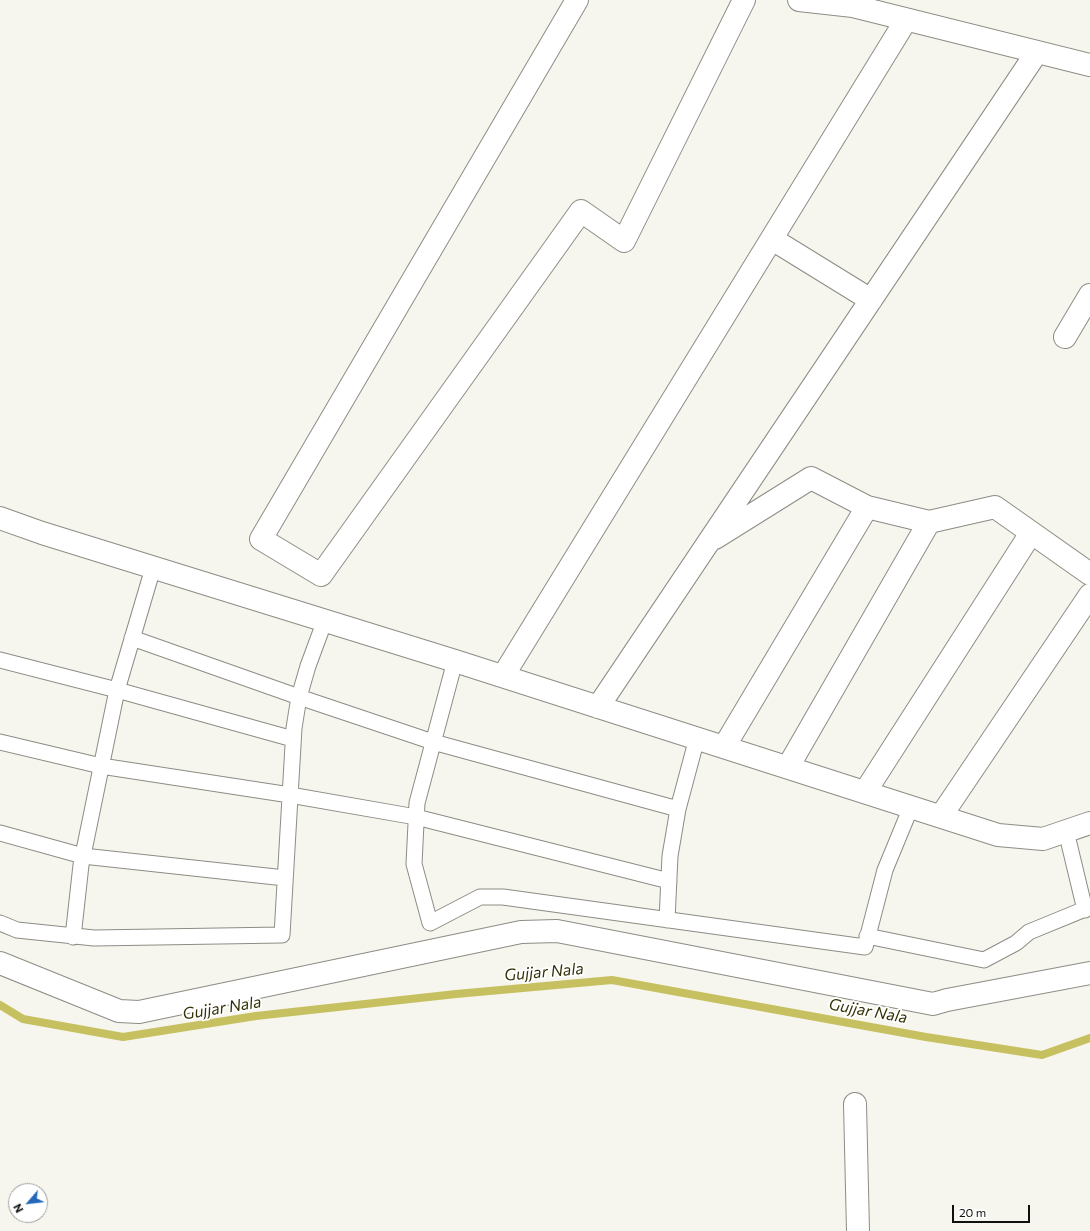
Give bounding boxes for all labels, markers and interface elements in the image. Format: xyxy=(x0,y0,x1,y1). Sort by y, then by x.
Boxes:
water label: Gujjar Nala xyxy=(504,959,584,985)
water label: Gujjar Nala xyxy=(181,992,263,1024)
water label: Gujjar Nala xyxy=(827,995,909,1027)
north arrow xyxy=(8,1183,48,1223)
scale bar xyxy=(954,1197,1032,1223)
text: N xyxy=(10,1202,26,1215)
text: 20 m xyxy=(959,1205,986,1219)

